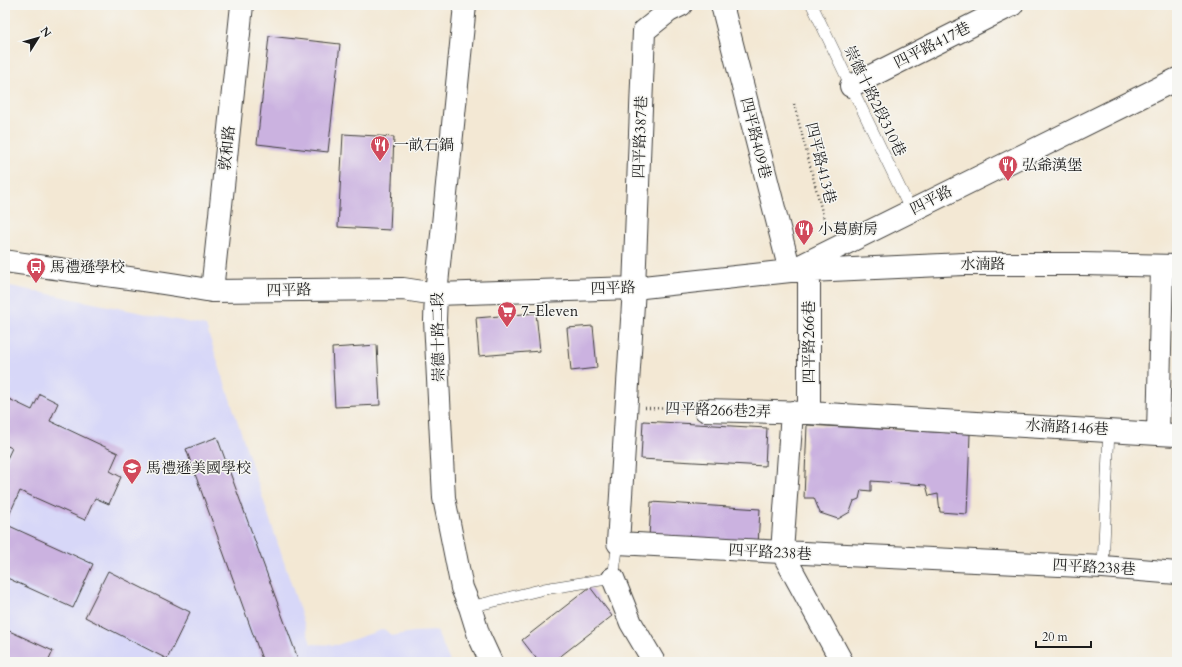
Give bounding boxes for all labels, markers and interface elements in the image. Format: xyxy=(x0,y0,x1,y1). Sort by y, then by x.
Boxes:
street label: 四平路417巷 xyxy=(890,17,974,73)
north arrow xyxy=(18,18,58,58)
text: N xyxy=(37,24,55,41)
street label: 崇德十路2段310巷 xyxy=(840,42,910,160)
street label: 四平路387巷 xyxy=(629,95,651,179)
street label: 四平路409巷 xyxy=(736,95,776,181)
street label: 四平路413巷 xyxy=(801,120,841,206)
street label: 敦和路 xyxy=(215,125,239,171)
restaurant icon: 一畝石鍋 xyxy=(369,134,391,162)
place label: 一畝石鍋 xyxy=(394,135,454,155)
restaurant icon: 弘爺漢堡 xyxy=(997,154,1019,182)
place label: 弘爺漢堡 xyxy=(1022,155,1082,175)
street label: 四平路 xyxy=(906,181,956,219)
restaurant icon: 小葛廚房 xyxy=(793,218,815,246)
place label: 小葛廚房 xyxy=(818,219,878,239)
street label: 水湳路 xyxy=(960,254,1006,274)
bus stop icon: 馬禮遜學校 xyxy=(25,256,47,284)
place label: 馬禮遜學校 xyxy=(50,257,125,277)
street label: 四平路 xyxy=(590,277,636,299)
street label: 四平路 xyxy=(266,280,312,300)
street label: 崇德十路二段 xyxy=(427,292,449,382)
supermarket icon: 7-Eleven xyxy=(496,300,518,328)
street label: 四平路266巷 xyxy=(799,300,819,384)
place label: 7-Eleven xyxy=(521,301,579,321)
street label: 四平路266巷2弄 xyxy=(665,398,771,422)
street label: 水湳路146巷 xyxy=(1025,415,1109,439)
school or university icon: 馬禮遜美國學校 xyxy=(121,457,143,485)
place label: 馬禮遜美國學校 xyxy=(146,458,251,478)
street label: 四平路238巷 xyxy=(728,540,812,564)
street label: 四平路238巷 xyxy=(1052,555,1136,579)
scale bar xyxy=(1036,623,1091,649)
text: 20 m xyxy=(1042,629,1069,645)

